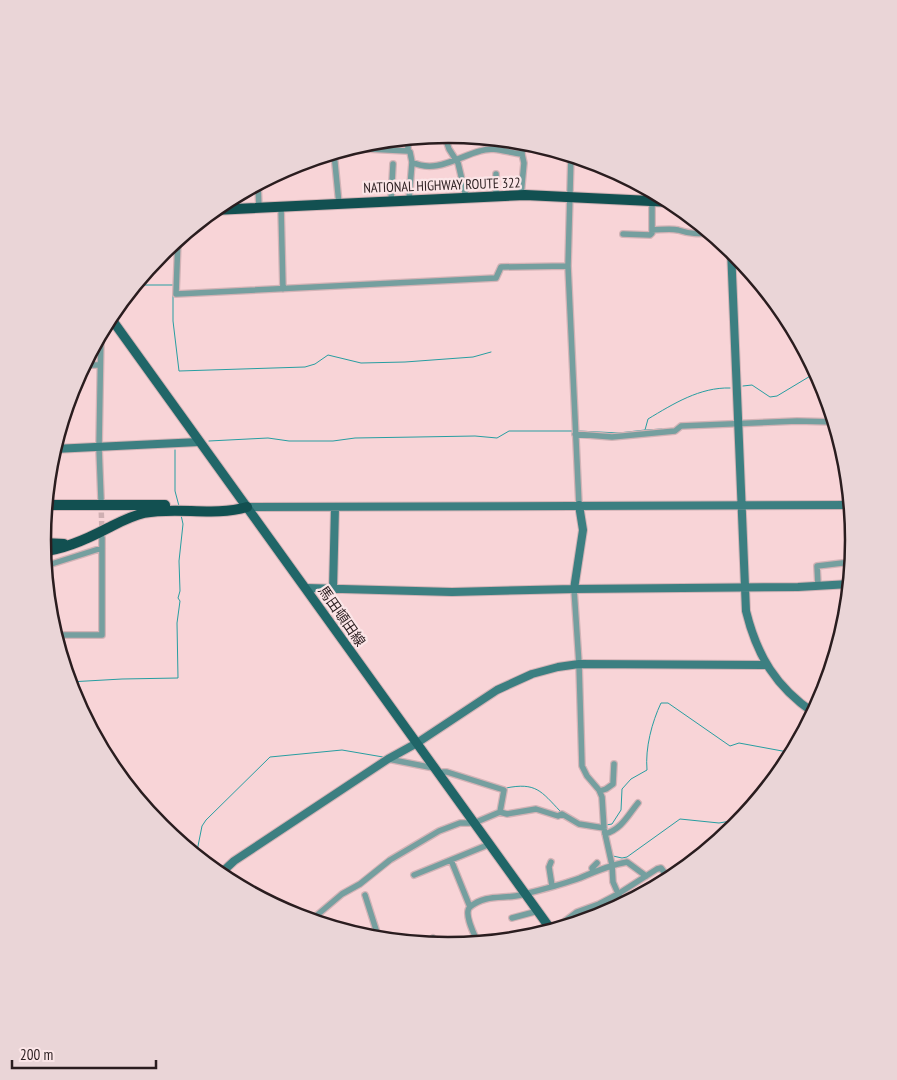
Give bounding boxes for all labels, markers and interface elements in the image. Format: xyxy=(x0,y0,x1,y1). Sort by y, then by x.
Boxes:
street label: NATIONAL HIGHWAY ROUTE 322 xyxy=(363,173,521,197)
street label: 馬田頓田線 xyxy=(315,582,369,650)
scale bar xyxy=(12,1038,156,1070)
text: 200 m xyxy=(20,1045,53,1064)

